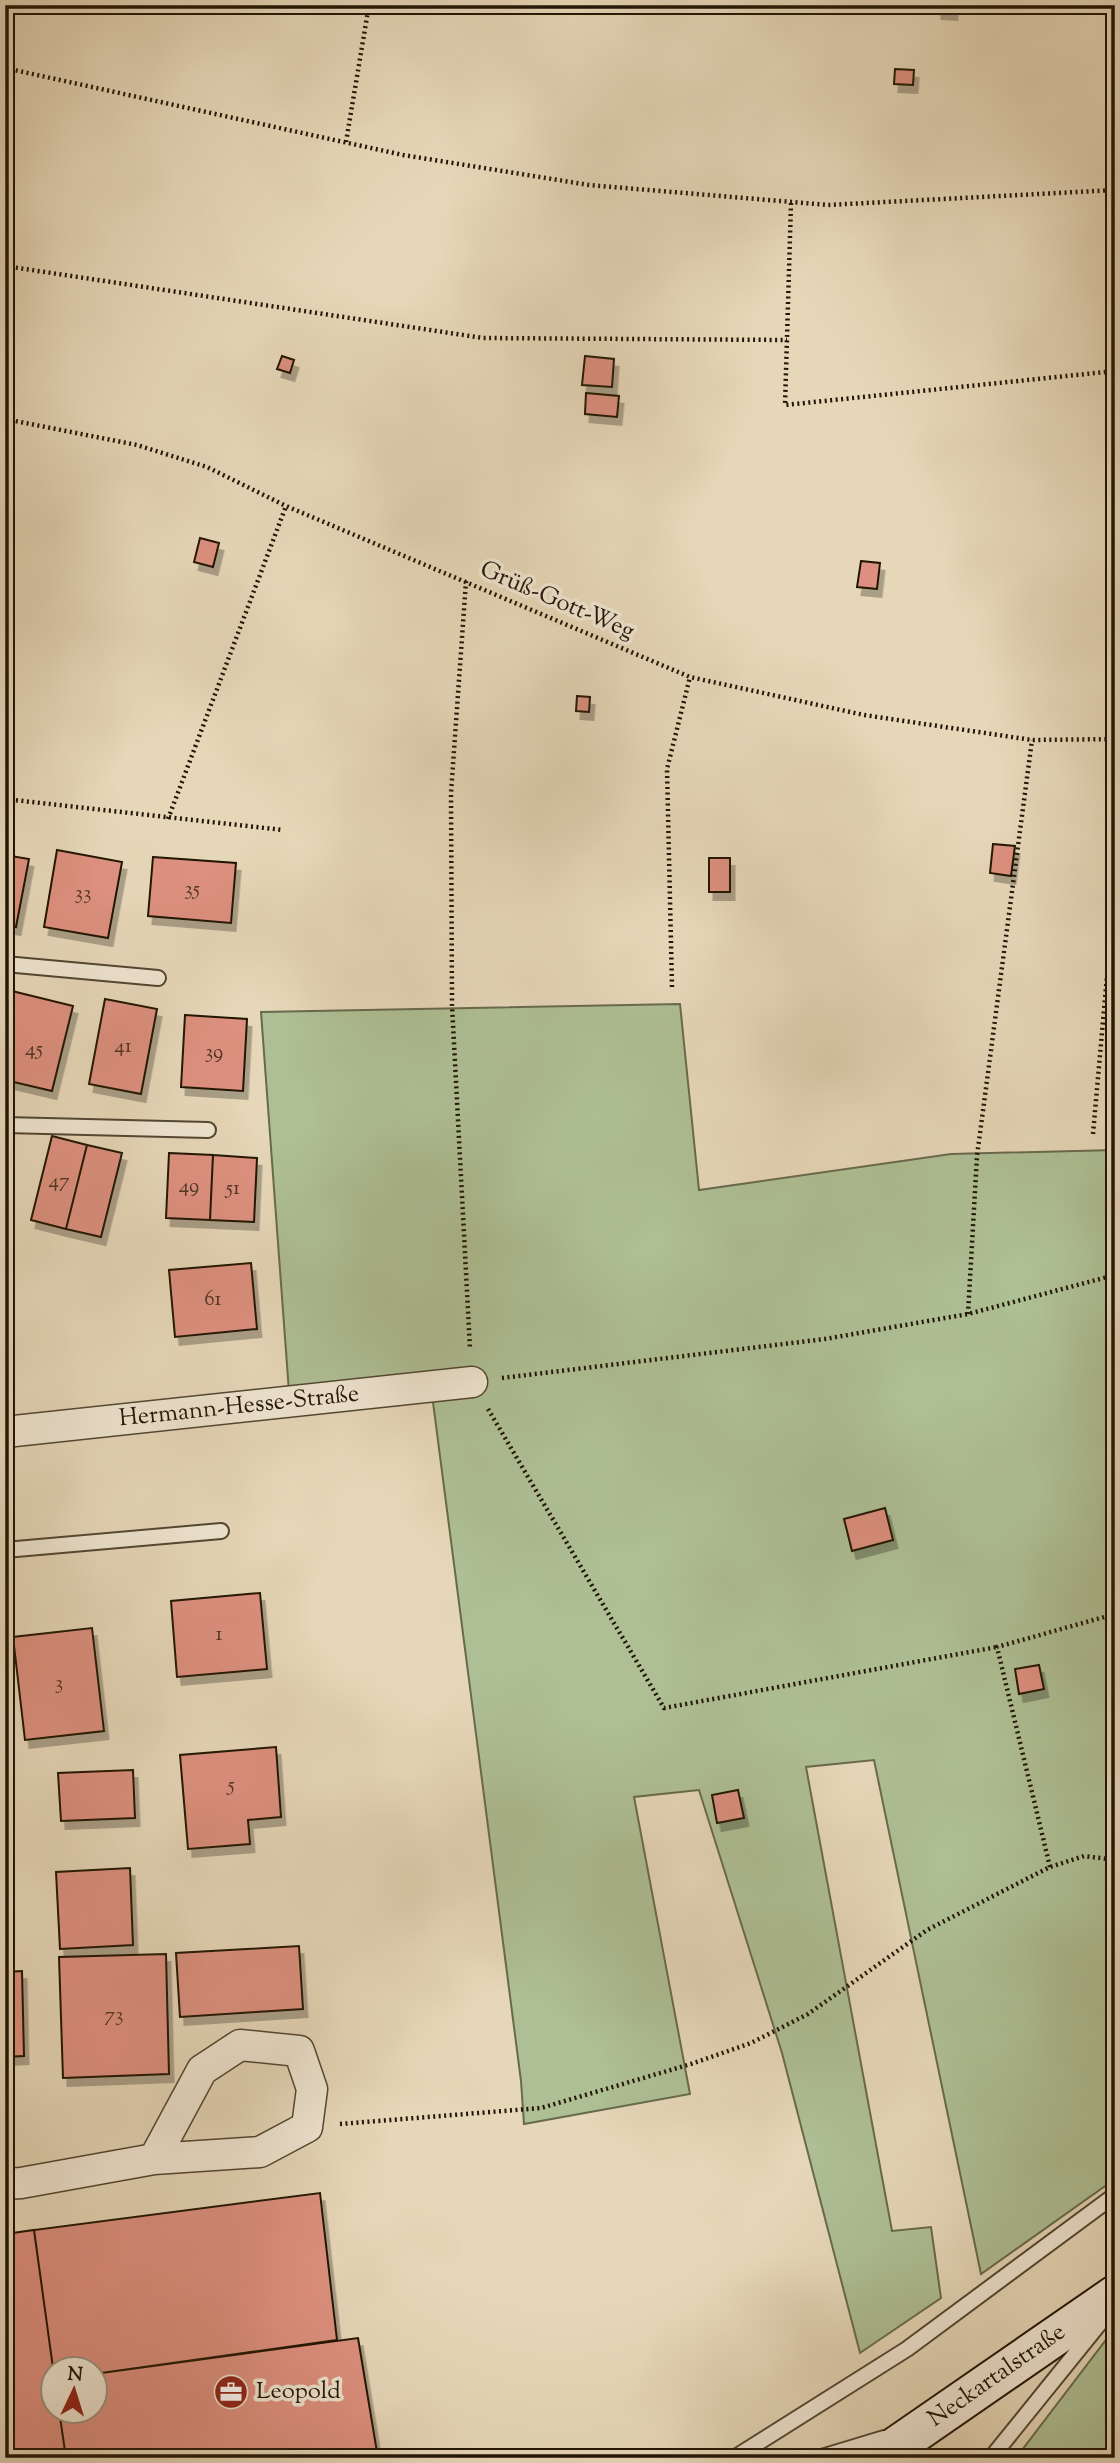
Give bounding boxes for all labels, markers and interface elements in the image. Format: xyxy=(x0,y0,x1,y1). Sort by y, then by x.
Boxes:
street label: Grüß-Gott-Weg xyxy=(474,553,640,649)
house number: 35 xyxy=(184,875,200,905)
house number: 33 xyxy=(75,879,91,909)
house number: 41 xyxy=(114,1032,132,1062)
house number: 45 xyxy=(25,1035,43,1065)
house number: 39 xyxy=(205,1038,223,1068)
house number: 47 xyxy=(48,1167,70,1197)
house number: 49 xyxy=(179,1172,199,1202)
house number: 51 xyxy=(225,1174,240,1204)
house number: 61 xyxy=(204,1285,222,1315)
street label: Hermann-Hesse-Straße xyxy=(117,1377,361,1437)
house number: 1 xyxy=(215,1620,223,1650)
house number: 3 xyxy=(55,1669,63,1699)
house number: 5 xyxy=(226,1771,235,1801)
house number: 73 xyxy=(104,2001,124,2031)
street label: Neckartalstraße xyxy=(921,2316,1073,2436)
north arrow xyxy=(38,2354,108,2424)
text: N xyxy=(67,2362,84,2390)
office icon: Leopold xyxy=(212,2373,250,2411)
place label: Leopold xyxy=(256,2375,341,2409)

